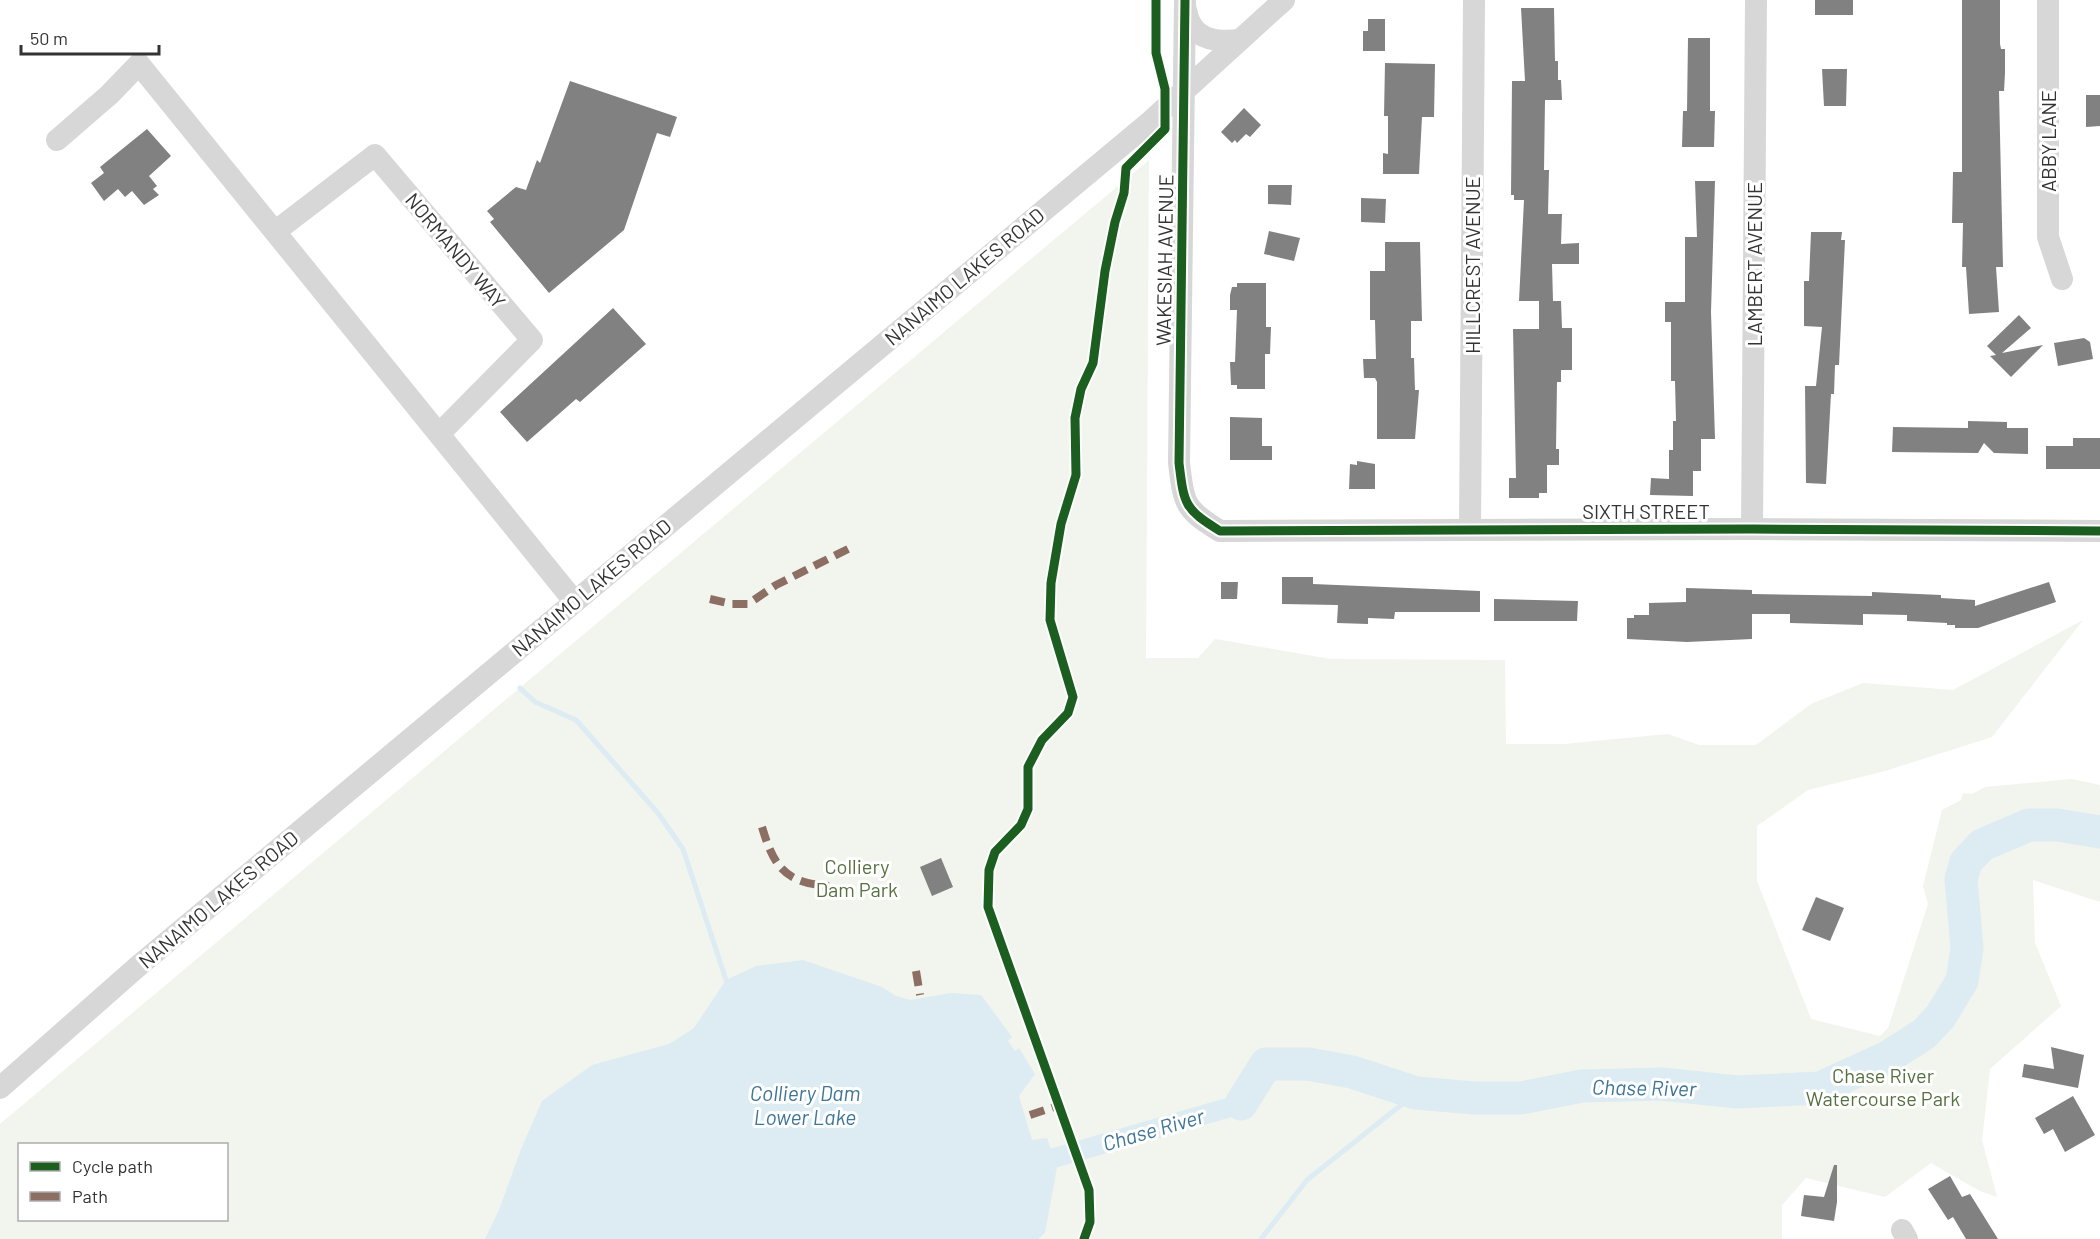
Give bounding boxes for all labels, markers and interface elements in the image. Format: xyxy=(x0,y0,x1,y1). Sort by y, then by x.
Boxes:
scale bar xyxy=(21,18,159,56)
text: 50 m xyxy=(30,27,68,49)
street label: ABBY LANE xyxy=(2036,90,2060,192)
street label: WAKESIAH AVENUE xyxy=(1151,174,1177,346)
street label: HILLCREST AVENUE xyxy=(1460,176,1484,354)
street label: LAMBERT AVENUE xyxy=(1742,182,1766,346)
street label: NORMANDY WAY xyxy=(401,188,511,312)
street label: NANAIMO LAKES ROAD xyxy=(879,202,1049,350)
street label: SIXTH STREET xyxy=(1582,499,1710,523)
street label: NANAIMO LAKES ROAD xyxy=(506,513,676,661)
street label: NANAIMO LAKES ROAD xyxy=(133,825,303,973)
park label: Colliery Dam Park xyxy=(816,854,898,901)
park label: Chase River Watercourse Park xyxy=(1806,1063,1960,1110)
water label: Chase River xyxy=(1592,1074,1697,1100)
water label: Colliery Dam Lower Lake xyxy=(750,1080,860,1129)
water label: Chase River xyxy=(1099,1102,1207,1155)
legend xyxy=(18,1143,228,1221)
text: Cycle path xyxy=(72,1155,153,1177)
text: Path xyxy=(72,1185,108,1207)

